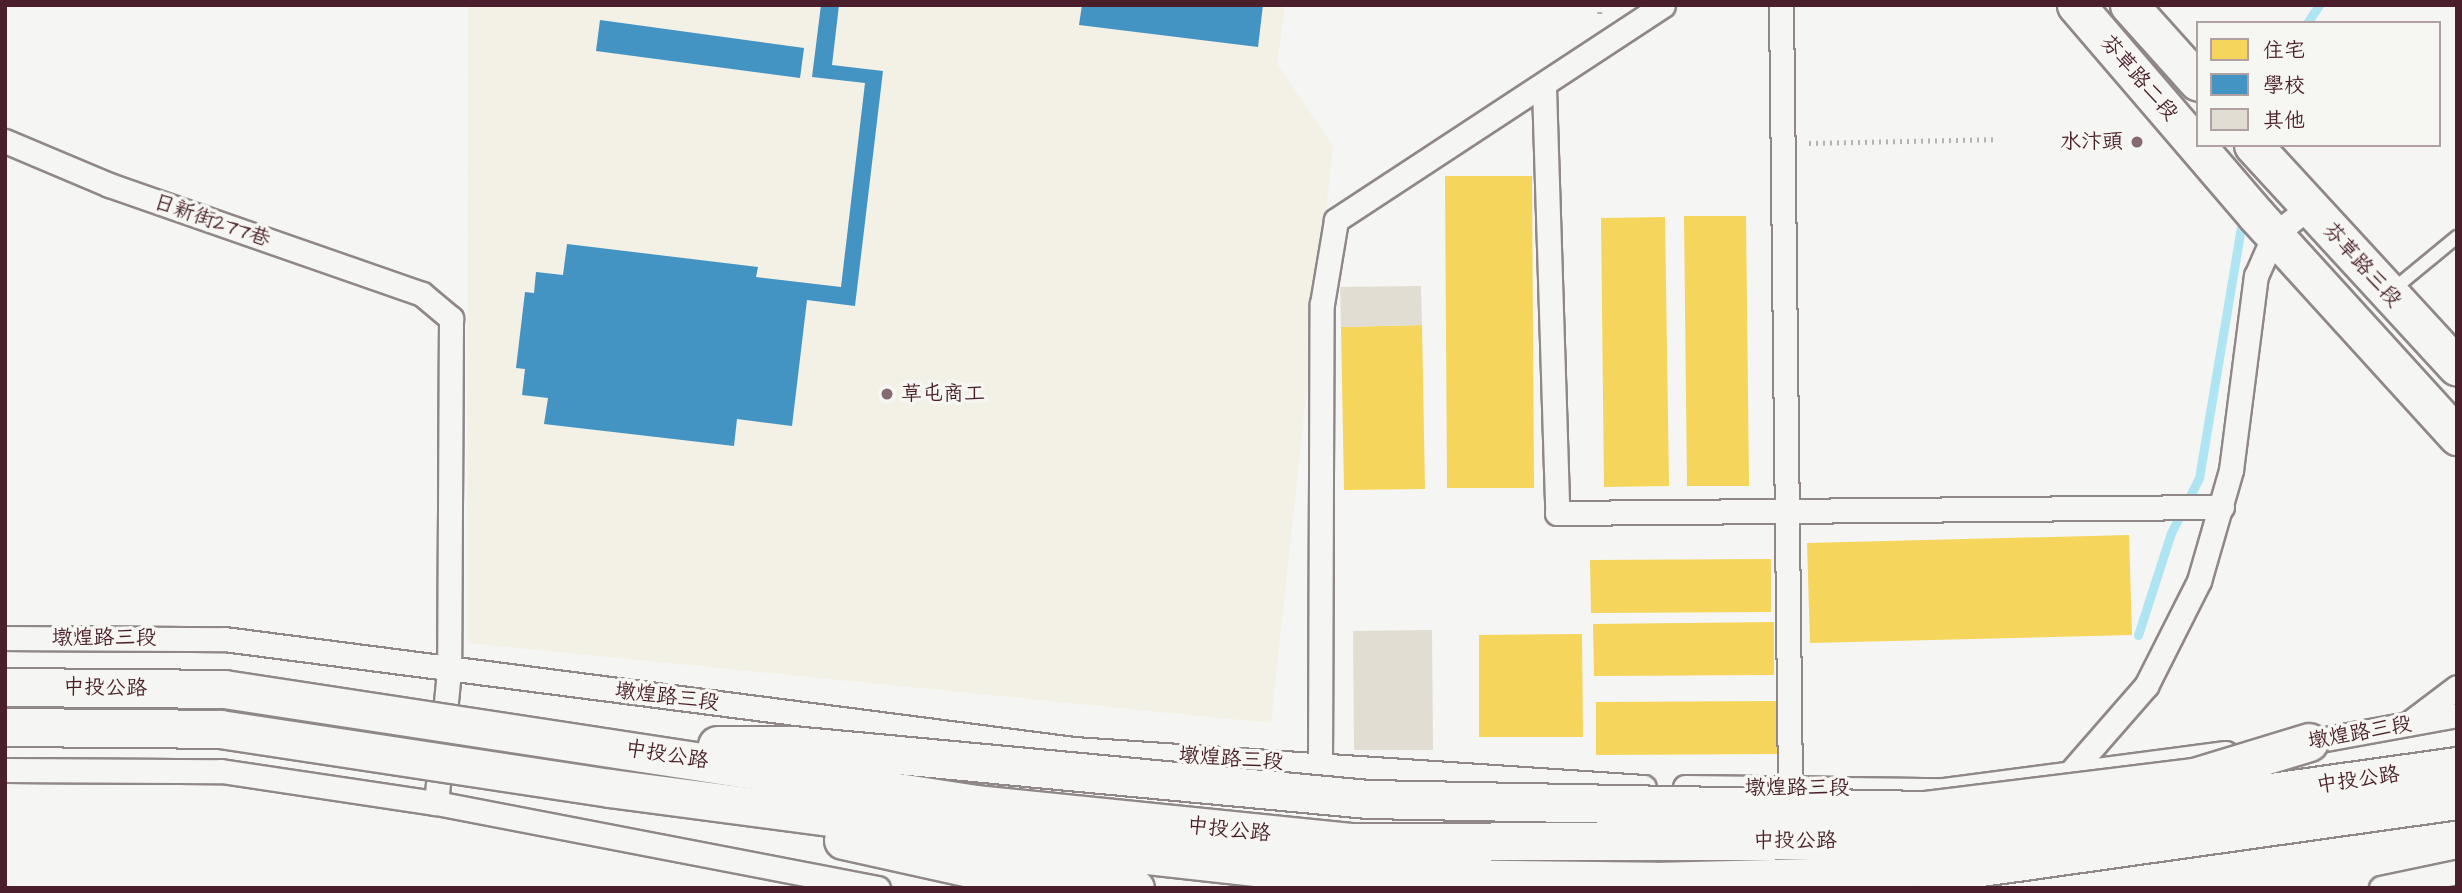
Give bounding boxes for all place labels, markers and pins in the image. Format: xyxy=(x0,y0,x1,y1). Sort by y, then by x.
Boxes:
place label: 水汴頭 xyxy=(2060,129,2123,155)
marker: 水汴頭 xyxy=(2129,134,2145,150)
place label: 草屯商工 xyxy=(901,381,985,407)
marker: 草屯商工 xyxy=(879,386,895,402)

